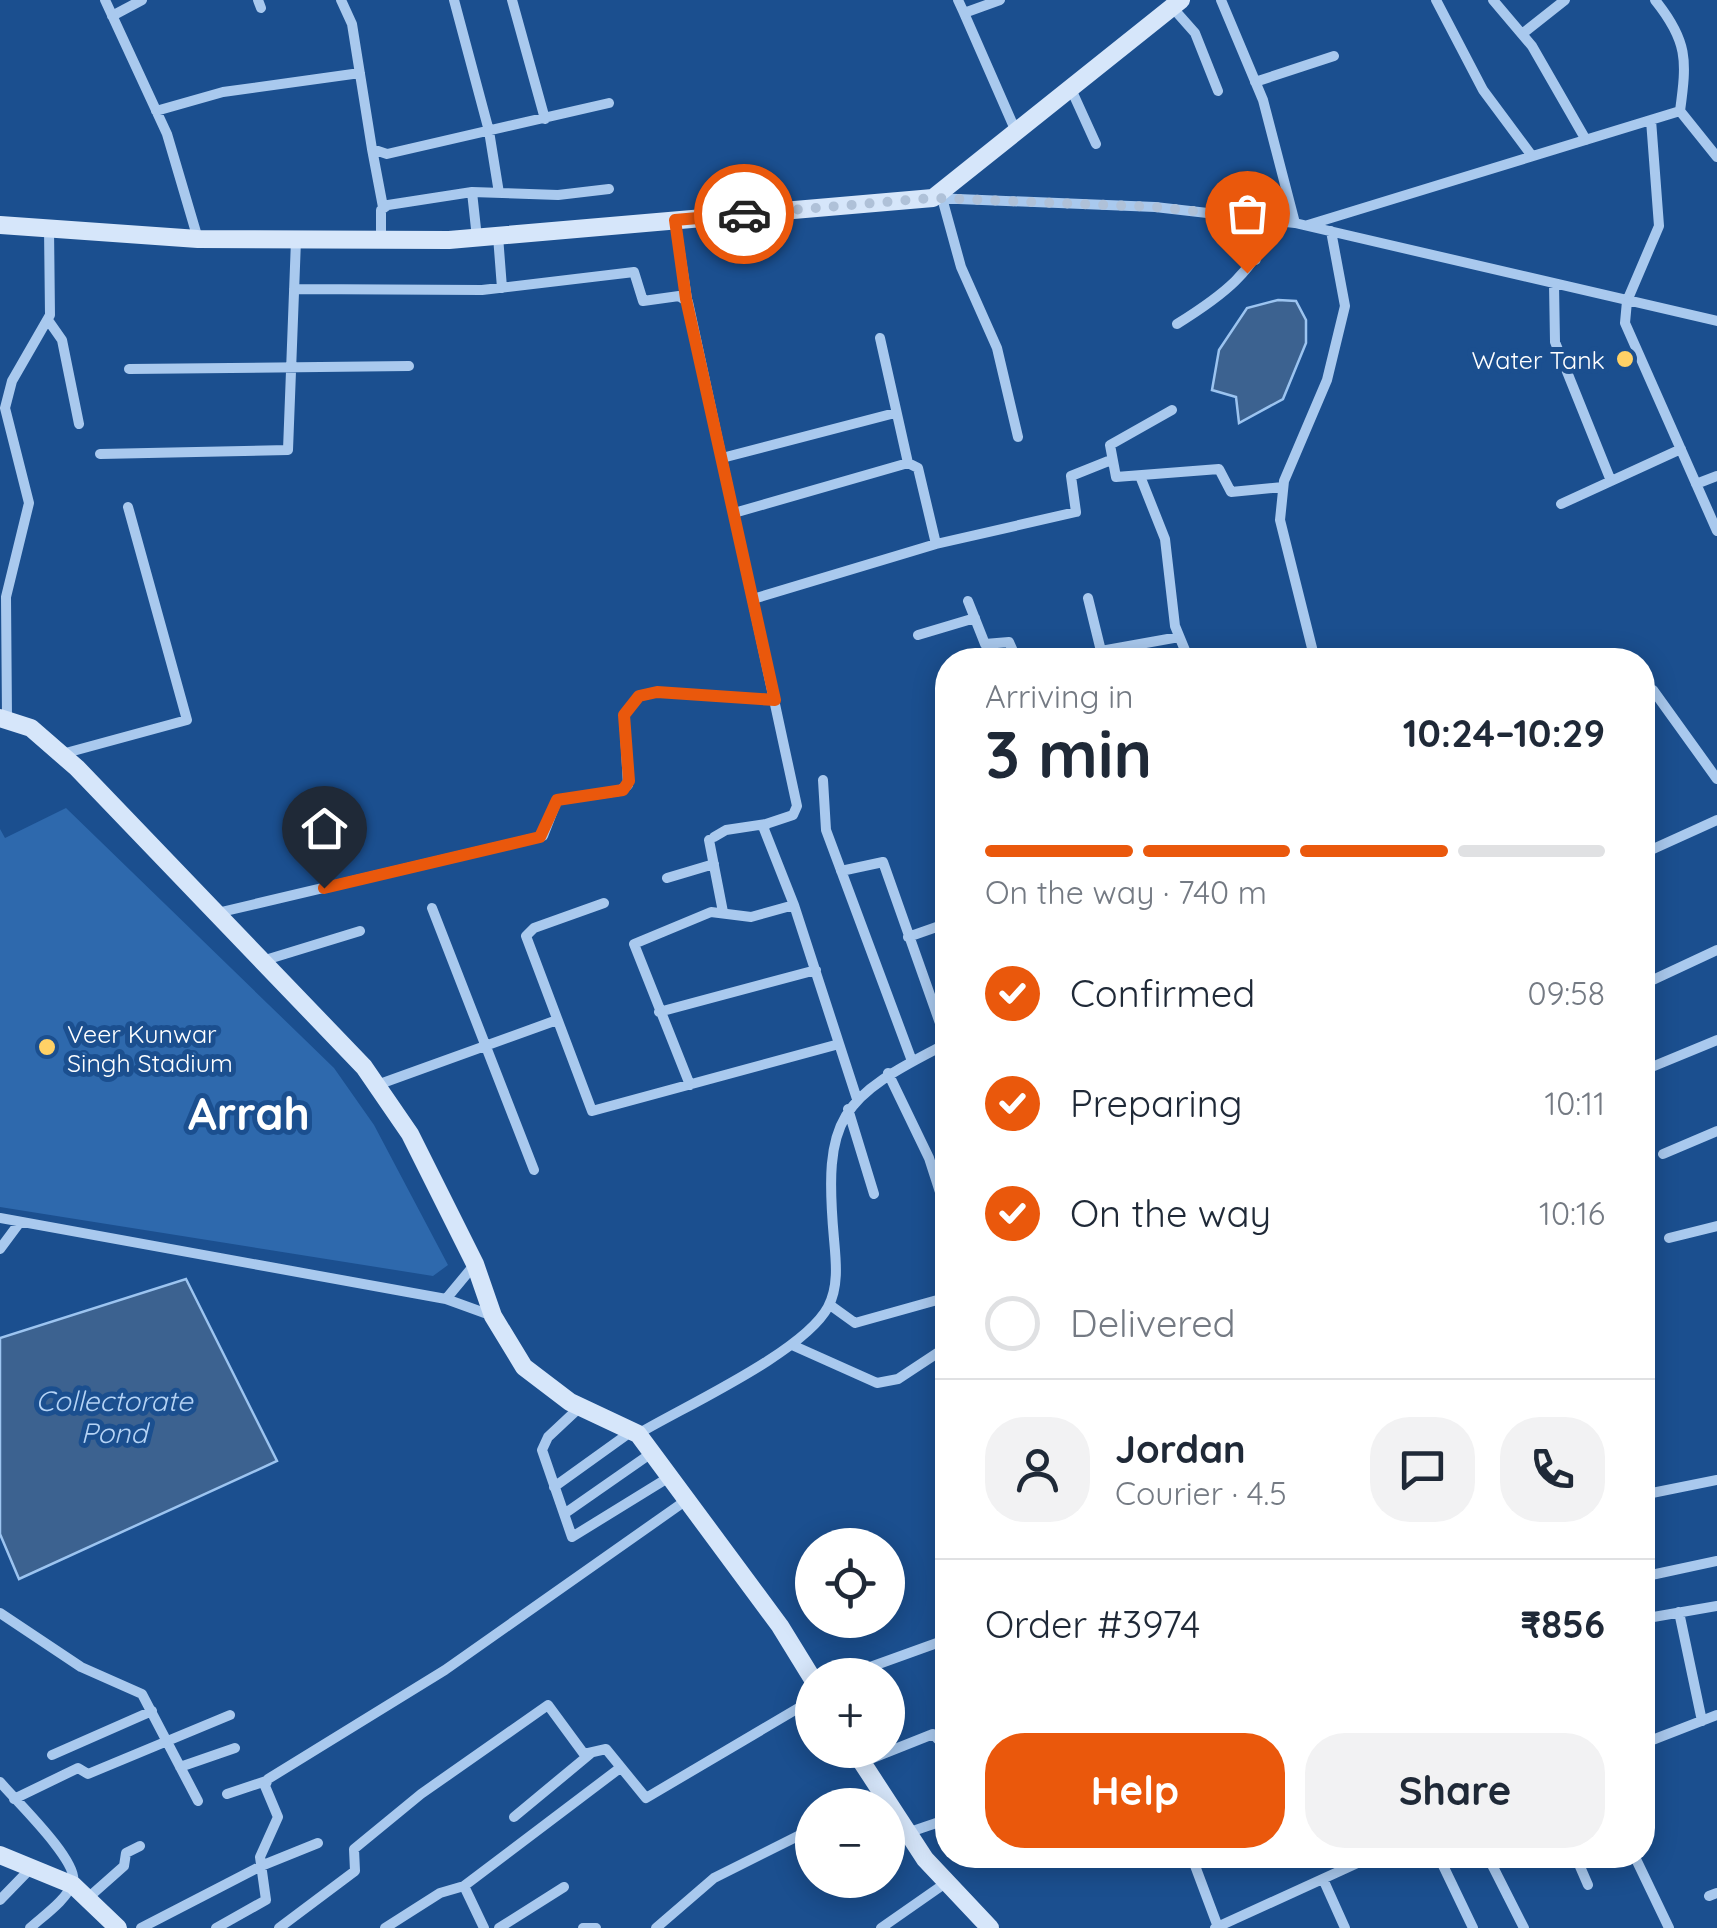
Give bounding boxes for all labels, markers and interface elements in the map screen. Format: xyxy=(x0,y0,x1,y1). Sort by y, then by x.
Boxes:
courier xyxy=(694,164,794,264)
pin xyxy=(1205,171,1290,274)
icon: bag xyxy=(1220,186,1275,241)
icon: car xyxy=(717,187,772,242)
place label: Water Tank xyxy=(1471,344,1605,375)
marker: Water Tank xyxy=(1614,348,1636,370)
text: Arriving in xyxy=(985,676,1134,716)
text: 10:24–10:29 xyxy=(1403,709,1605,757)
text: 3 min xyxy=(985,713,1152,794)
pin xyxy=(282,786,367,889)
icon: home xyxy=(297,801,352,856)
text: On the way · 740 m xyxy=(985,872,1267,912)
icon: check xyxy=(985,966,1040,1021)
text: Confirmed xyxy=(1070,969,1255,1017)
text: 09:58 xyxy=(1527,973,1605,1013)
place label: Veer Kunwar Singh Stadium xyxy=(67,1018,233,1078)
marker: Veer Kunwar Singh Stadium xyxy=(36,1036,58,1058)
icon: check xyxy=(985,1076,1040,1131)
text: Preparing xyxy=(1070,1079,1242,1127)
text: 10:11 xyxy=(1544,1083,1605,1123)
district label: Arrah xyxy=(188,1085,310,1141)
icon: check xyxy=(985,1186,1040,1241)
text: On the way xyxy=(1070,1189,1271,1237)
text: 10:16 xyxy=(1539,1193,1605,1233)
text: Delivered xyxy=(1070,1299,1236,1347)
water label: Collectorate Pond xyxy=(36,1383,194,1450)
button: person xyxy=(985,1417,1090,1522)
button: chat xyxy=(1370,1417,1475,1522)
button: phone xyxy=(1500,1417,1605,1522)
text: Jordan xyxy=(1115,1425,1246,1473)
text: Courier · 4.5 xyxy=(1115,1473,1287,1513)
map controls xyxy=(795,1528,905,1898)
button: locate xyxy=(795,1528,905,1638)
text: Order #3974 xyxy=(985,1600,1200,1648)
text: ₹856 xyxy=(1520,1600,1605,1648)
button: + xyxy=(795,1658,905,1768)
button: Help xyxy=(985,1733,1285,1848)
button: Share xyxy=(1305,1733,1605,1848)
button: − xyxy=(795,1788,905,1898)

